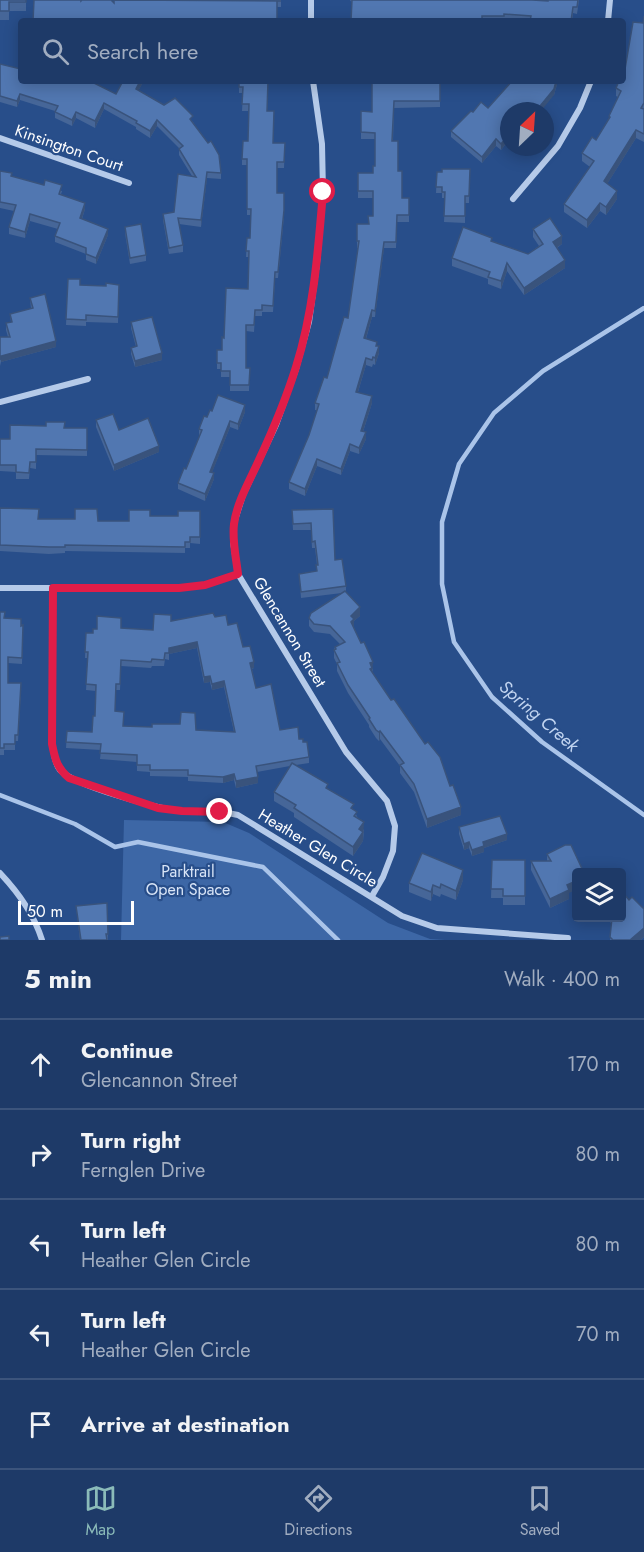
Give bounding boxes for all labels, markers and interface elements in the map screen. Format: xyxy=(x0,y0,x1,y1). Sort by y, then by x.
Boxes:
search box xyxy=(18,18,626,84)
icon: search xyxy=(39,35,72,68)
text: Search here xyxy=(87,35,198,67)
north arrow xyxy=(500,102,554,156)
street label: Kinsington Court xyxy=(12,119,126,177)
route start xyxy=(309,178,335,204)
street label: Glencannon Street xyxy=(248,573,332,692)
water label: Spring Creek xyxy=(493,674,585,759)
route end xyxy=(206,798,232,824)
street label: Heather Glen Circle xyxy=(254,803,382,893)
park label: Parktrail Open Space xyxy=(146,860,230,901)
map controls xyxy=(572,868,626,922)
button: layers xyxy=(572,868,626,922)
scale bar xyxy=(18,898,134,926)
text: 50 m xyxy=(27,900,63,923)
text: 5 min xyxy=(24,960,92,998)
text: Walk · 400 m xyxy=(504,965,620,994)
text: Continue xyxy=(81,1034,173,1066)
icon: ahead xyxy=(24,1048,57,1081)
text: 170 m xyxy=(567,1050,620,1079)
text: Glencannon Street xyxy=(81,1066,237,1095)
text: Turn right xyxy=(81,1124,181,1156)
icon: right xyxy=(24,1138,57,1171)
text: 80 m xyxy=(575,1140,620,1169)
text: Fernglen Drive xyxy=(81,1156,205,1185)
text: Turn left xyxy=(81,1214,166,1246)
icon: left xyxy=(24,1228,57,1261)
text: 80 m xyxy=(575,1230,620,1259)
text: Heather Glen Circle xyxy=(81,1246,251,1275)
text: Turn left xyxy=(81,1304,166,1336)
icon: left xyxy=(24,1318,57,1351)
text: 70 m xyxy=(576,1320,620,1349)
text: Heather Glen Circle xyxy=(81,1336,251,1365)
icon: arrive xyxy=(24,1408,57,1441)
text: Arrive at destination xyxy=(81,1408,290,1440)
tab: Map xyxy=(84,1482,117,1541)
tab: Directions xyxy=(284,1482,352,1541)
tab: Saved xyxy=(520,1482,560,1541)

